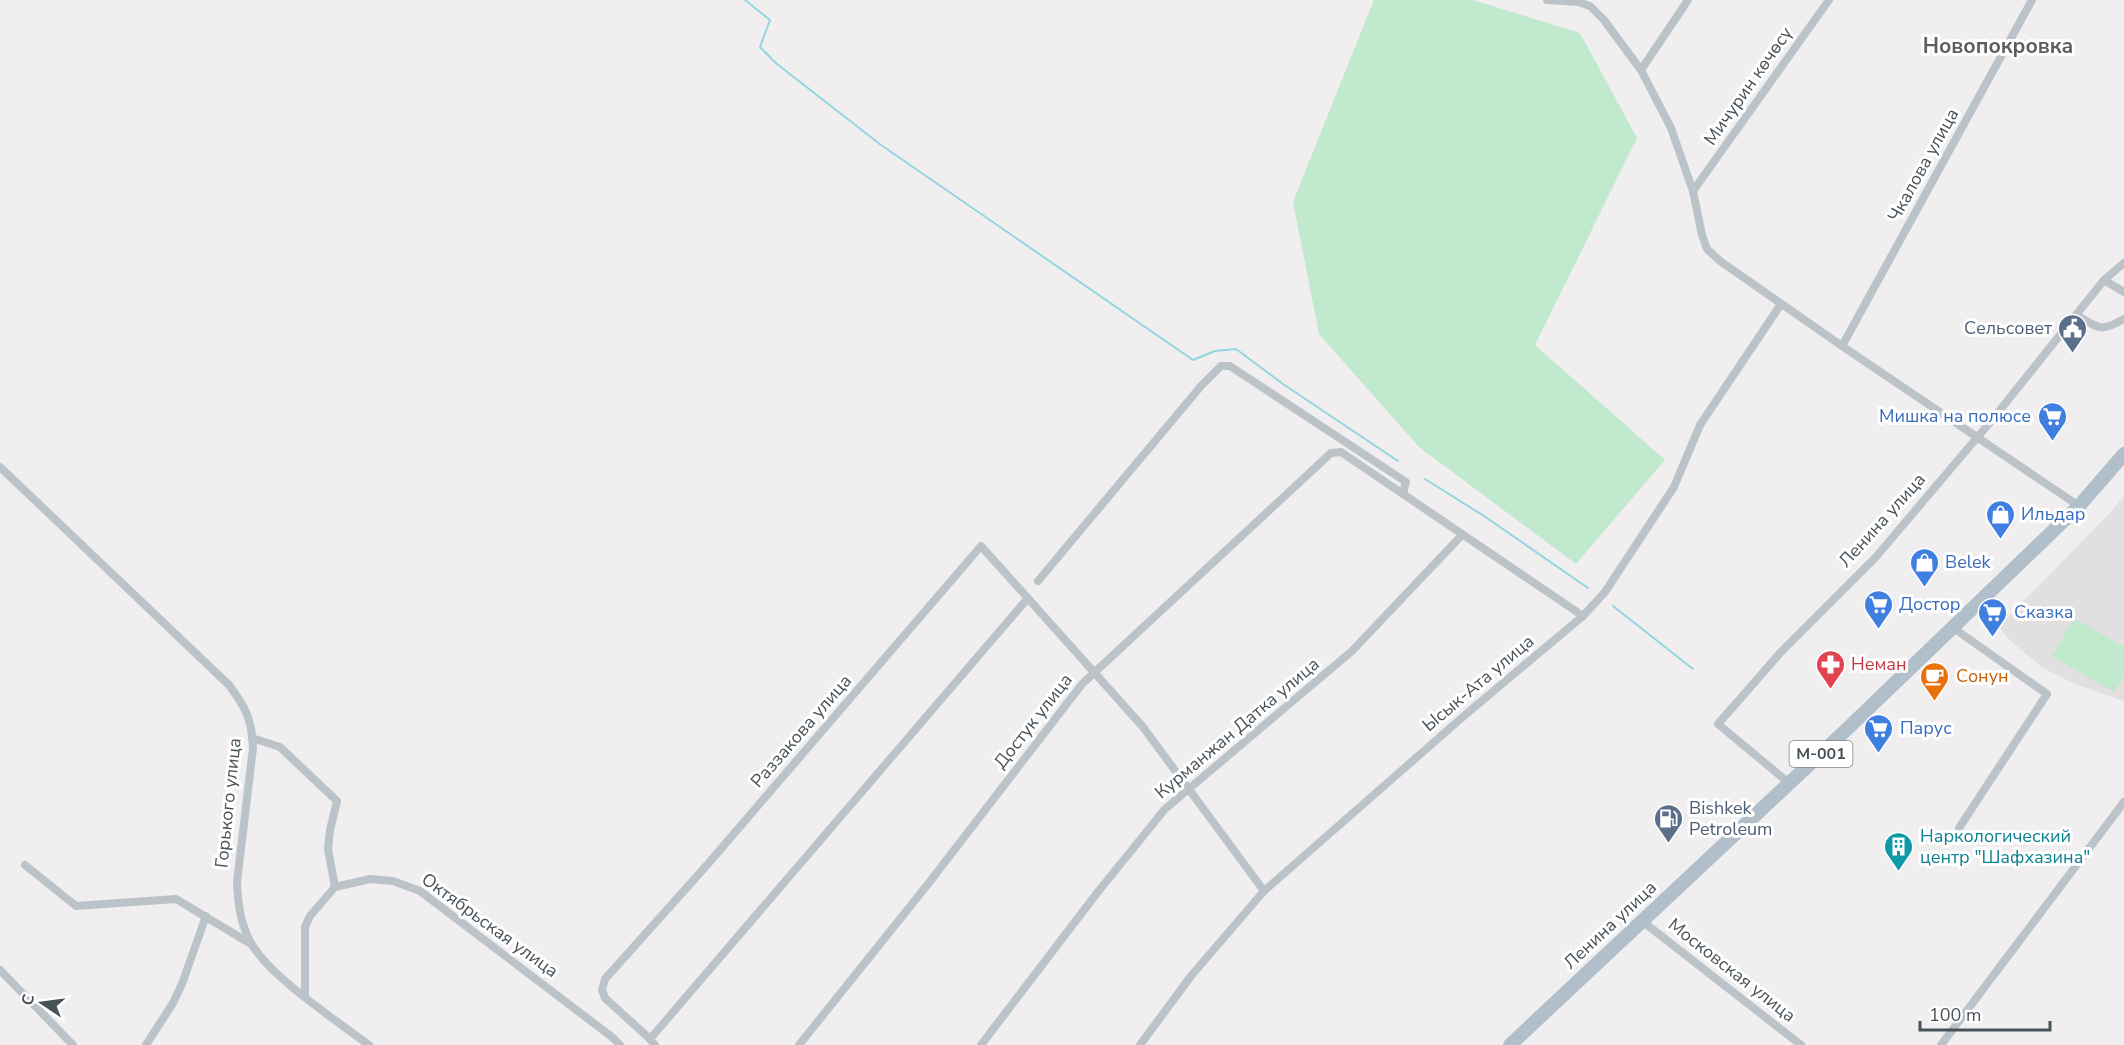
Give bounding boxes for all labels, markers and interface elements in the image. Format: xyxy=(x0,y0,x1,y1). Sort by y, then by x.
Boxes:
street label: Мичурин көчөсү xyxy=(1698,22,1798,150)
district label: Новопокровка xyxy=(1923,32,2073,60)
street label: Чкалова улица xyxy=(1882,104,1964,226)
public building icon: Сельсовет xyxy=(2057,312,2089,354)
place label: Сельсовет xyxy=(1964,316,2052,340)
supermarket icon: Мишка на полюсе xyxy=(2036,400,2068,442)
place label: Мишка на полюсе xyxy=(1879,404,2031,428)
street label: Ленина улица xyxy=(1833,468,1931,572)
shop icon: Ильдар xyxy=(1984,498,2016,540)
place label: Ильдар xyxy=(2021,502,2085,526)
shop icon: Belek xyxy=(1908,546,1940,588)
place label: Belek xyxy=(1945,550,1992,574)
supermarket icon: Достор xyxy=(1862,588,1894,630)
place label: Достор xyxy=(1899,592,1961,616)
supermarket icon: Сказка xyxy=(1977,596,2009,638)
place label: Сказка xyxy=(2014,600,2073,624)
street label: Ысык-Ата улица xyxy=(1417,629,1539,737)
pharmacy icon: Неман xyxy=(1814,648,1846,690)
street label: Курманжан Датка улица xyxy=(1150,652,1324,804)
place label: Неман xyxy=(1851,652,1907,676)
cafe icon: Сонун xyxy=(1919,660,1951,702)
place label: Сонун xyxy=(1956,664,2009,688)
street label: Раззакова улица xyxy=(745,669,857,793)
street label: Достук улица xyxy=(988,669,1078,773)
supermarket icon: Парус xyxy=(1863,712,1895,754)
place label: Парус xyxy=(1900,716,1952,740)
street label: Горького улица xyxy=(209,737,247,869)
road number: М-001 xyxy=(1790,741,1852,767)
place label: Bishkek Petroleum xyxy=(1689,796,1773,841)
fuel station icon: Bishkek Petroleum xyxy=(1652,802,1684,844)
place label: Наркологический центр "Шафхазина" xyxy=(1920,824,2090,869)
building icon: Наркологический центр "Шафхазина" xyxy=(1883,830,1915,872)
street label: Октябрьская улица xyxy=(417,867,563,983)
street label: Ленина улица xyxy=(1558,876,1662,974)
street label: Московская улица xyxy=(1663,913,1801,1027)
north arrow xyxy=(12,973,72,1033)
text: С xyxy=(16,992,40,1008)
scale bar xyxy=(1920,994,2050,1032)
text: 100 m xyxy=(1929,1003,1981,1027)

